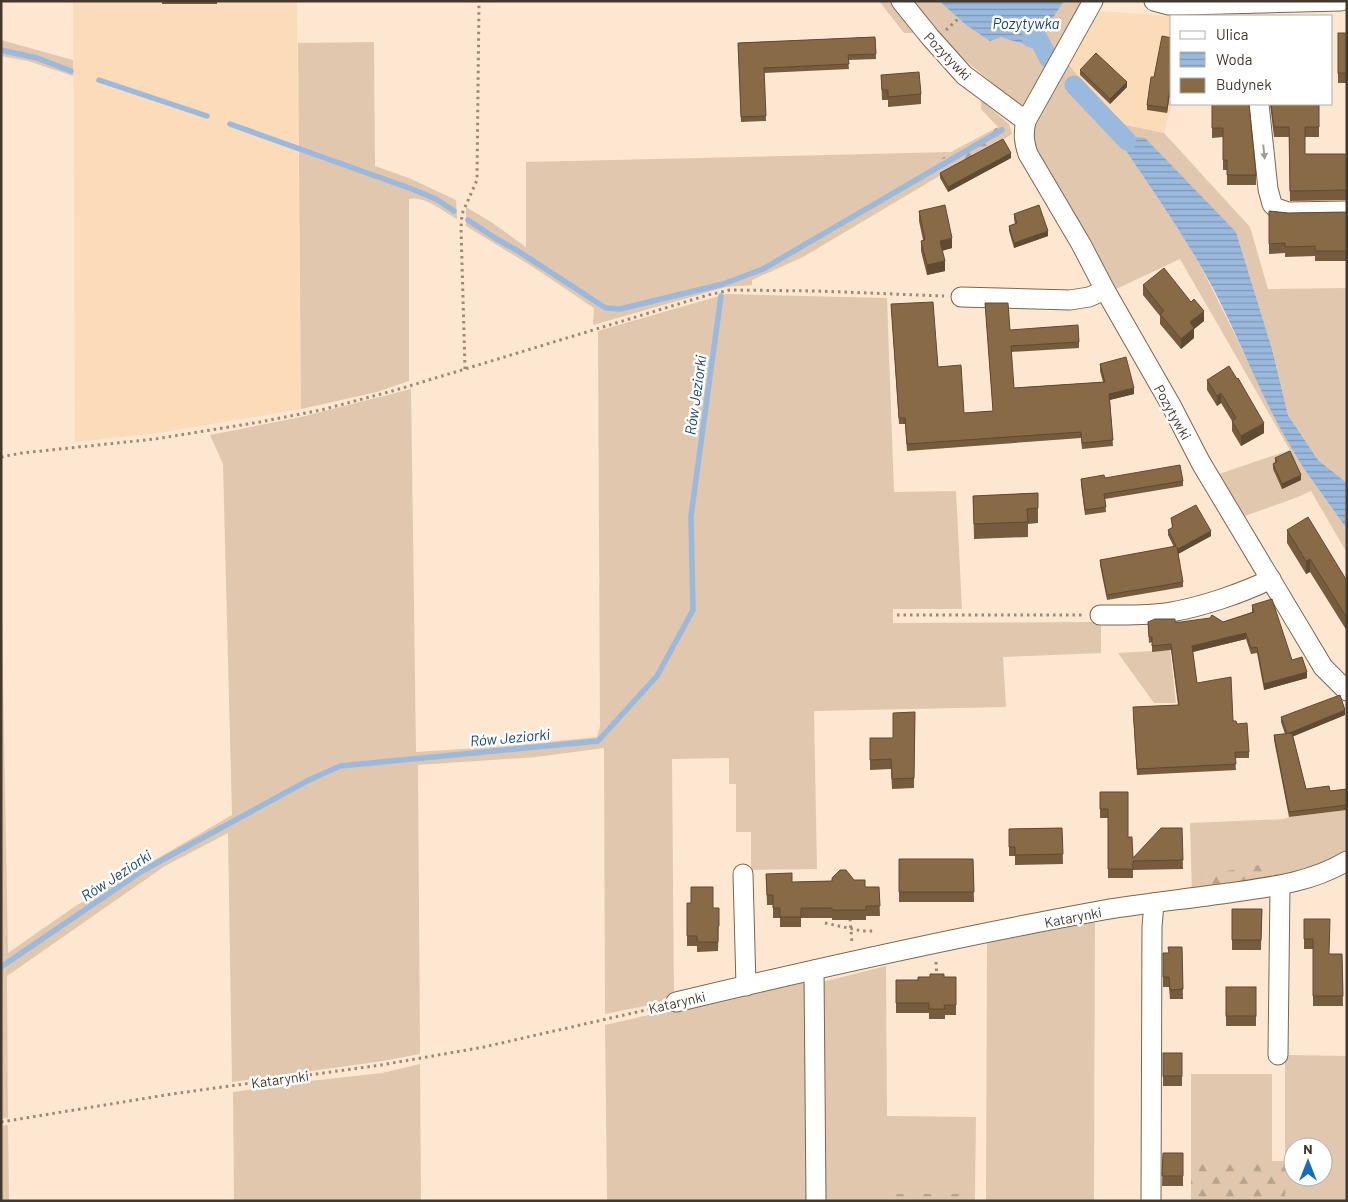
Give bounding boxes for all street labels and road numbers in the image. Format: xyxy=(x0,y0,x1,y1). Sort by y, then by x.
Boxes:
street label: Pozytywki xyxy=(921,28,975,84)
street label: Pozytywki xyxy=(1151,381,1195,443)
street label: Katarynki xyxy=(1043,903,1103,931)
street label: Katarynki xyxy=(647,987,707,1017)
street label: Katarynki xyxy=(250,1067,310,1091)

